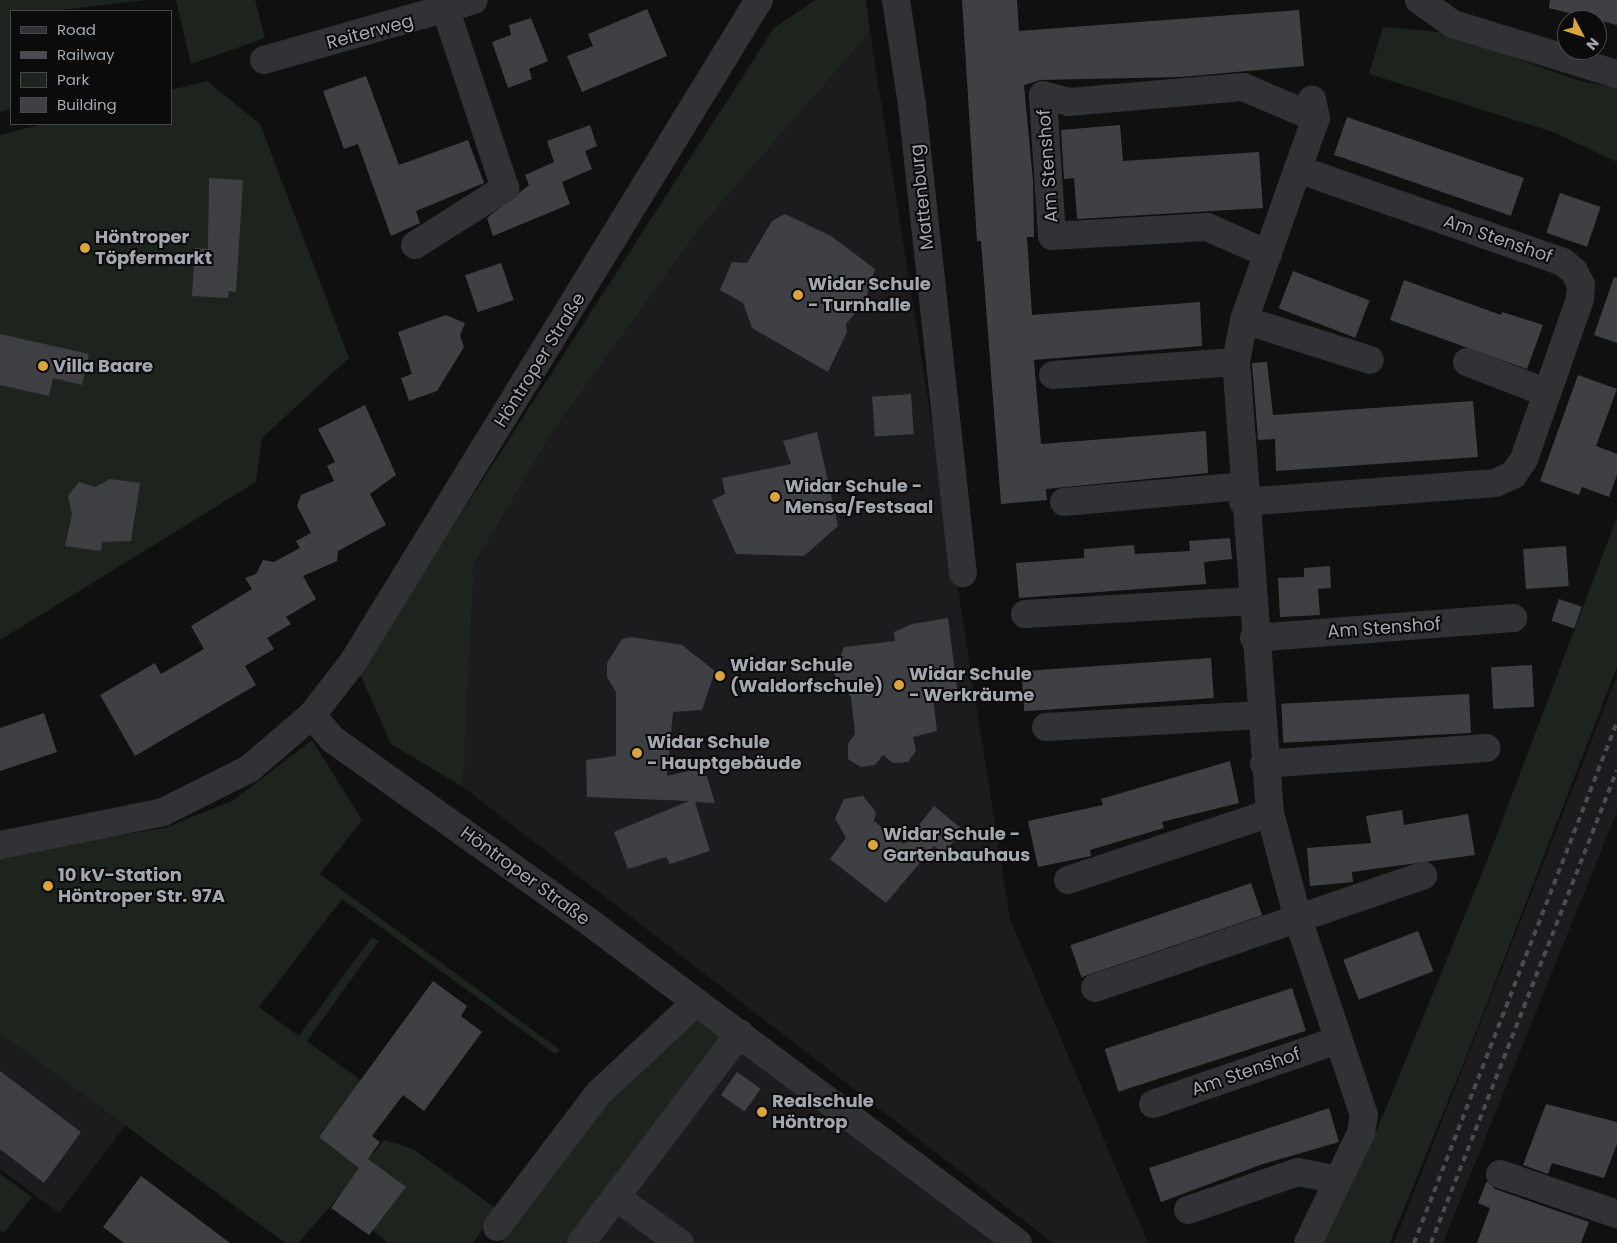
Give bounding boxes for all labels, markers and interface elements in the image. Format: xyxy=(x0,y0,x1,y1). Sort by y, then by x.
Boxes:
legend xyxy=(10,10,172,125)
street label: Reiterweg xyxy=(324,10,416,54)
north arrow xyxy=(1557,10,1607,60)
text: Road xyxy=(57,19,96,40)
text: N xyxy=(1582,34,1604,54)
text: Railway xyxy=(57,44,115,65)
text: Park xyxy=(57,69,89,90)
text: Building xyxy=(57,94,117,115)
street label: Am Stenshof xyxy=(1033,109,1063,223)
street label: Mattenburg xyxy=(906,143,938,251)
street label: Am Stenshof xyxy=(1441,210,1555,268)
place label: Höntroper Töpfermarkt xyxy=(95,227,212,270)
marker: Höntroper Töpfermarkt xyxy=(79,242,91,254)
place label: Widar Schule - Turnhalle xyxy=(808,274,931,316)
street label: Höntroper Straße xyxy=(490,289,590,431)
marker: Widar Schule - Turnhalle xyxy=(792,289,804,301)
place label: Villa Baare xyxy=(53,355,153,377)
marker: Villa Baare xyxy=(37,360,49,372)
place label: Widar Schule - Mensa/Festsaal xyxy=(785,476,933,518)
marker: Widar Schule - Mensa/Festsaal xyxy=(769,491,781,503)
street label: Am Stenshof xyxy=(1327,613,1441,643)
place label: Widar Schule (Waldorfschule) xyxy=(730,655,883,698)
place label: Widar Schule - Werkräume xyxy=(909,664,1034,706)
marker: Widar Schule (Waldorfschule) xyxy=(714,670,726,682)
marker: Widar Schule - Werkräume xyxy=(893,679,905,691)
place label: Widar Schule - Hauptgebäude xyxy=(647,732,801,774)
marker: Widar Schule - Hauptgebäude xyxy=(631,747,643,759)
street label: Höntroper Straße xyxy=(456,822,594,930)
place label: Widar Schule - Gartenbauhaus xyxy=(883,824,1030,866)
marker: Widar Schule - Gartenbauhaus xyxy=(867,839,879,851)
place label: 10 kV-Station Höntroper Str. 97A xyxy=(58,865,225,908)
marker: 10 kV-Station Höntroper Str. 97A xyxy=(42,880,54,892)
street label: Am Stenshof xyxy=(1189,1043,1303,1101)
place label: Realschule Höntrop xyxy=(772,1091,874,1134)
marker: Realschule Höntrop xyxy=(756,1106,768,1118)

